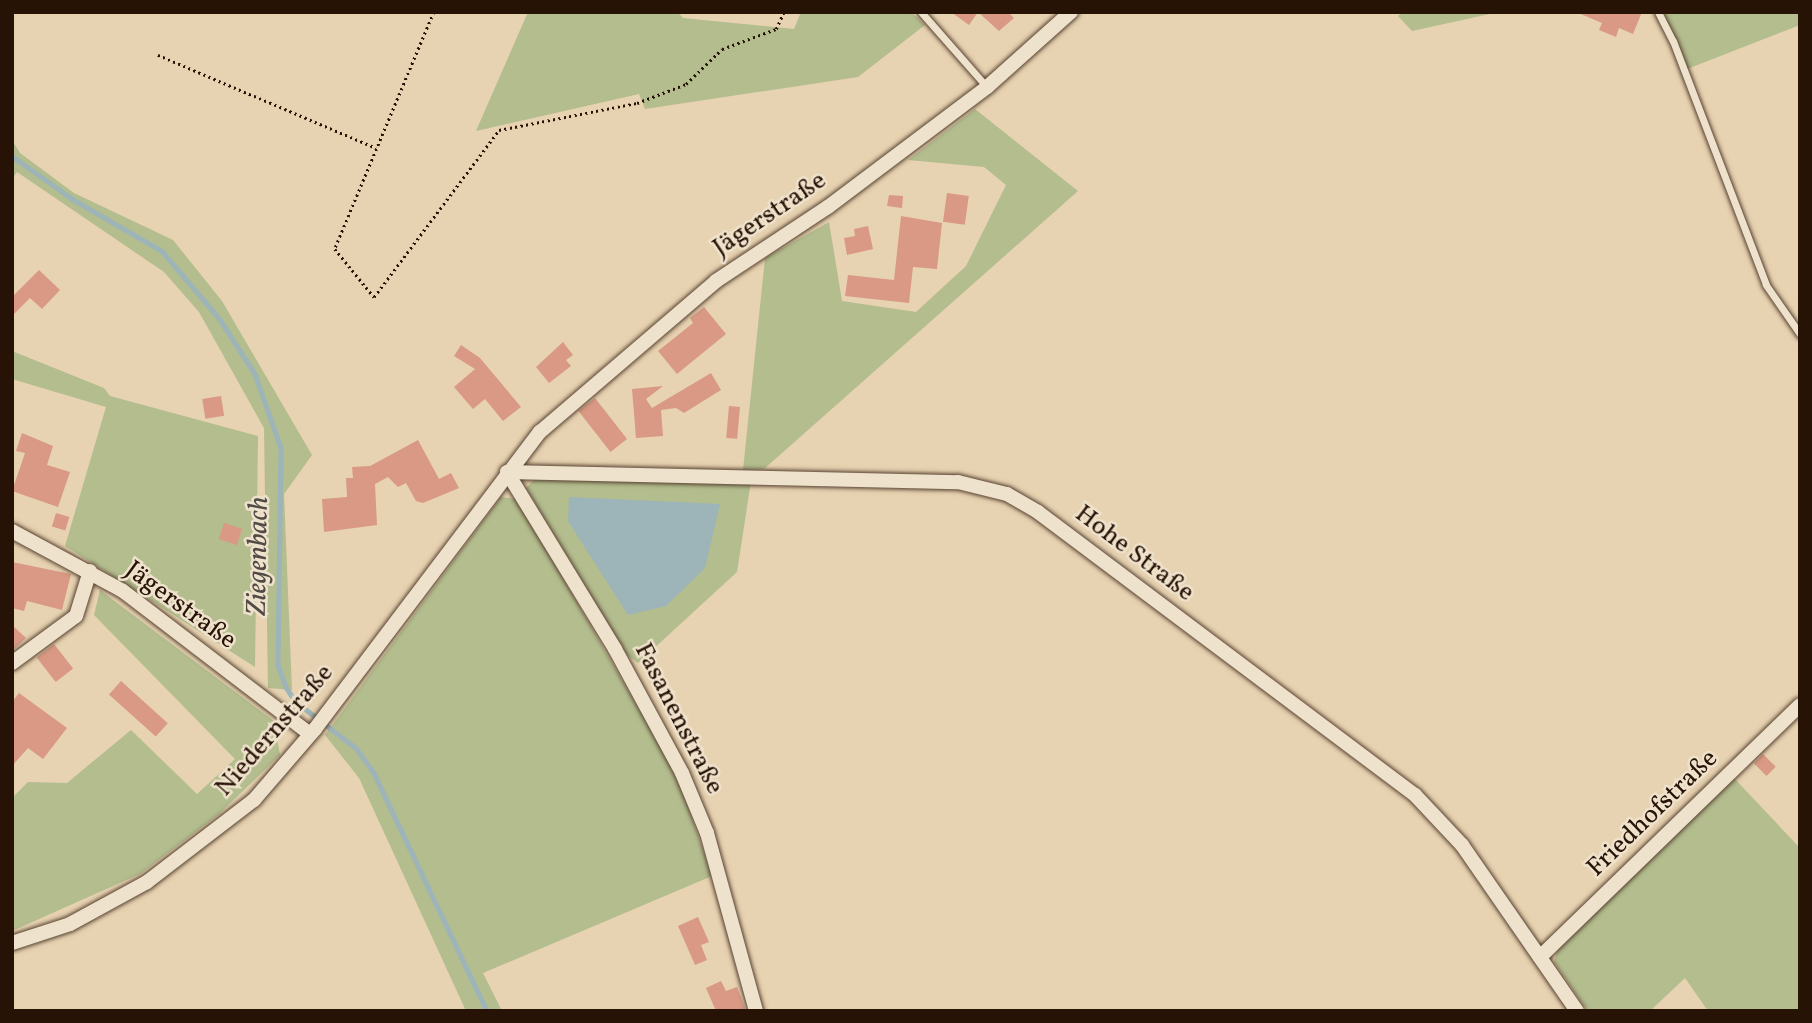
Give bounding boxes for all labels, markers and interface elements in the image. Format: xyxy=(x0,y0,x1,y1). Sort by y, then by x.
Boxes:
street label: Jägerstraße xyxy=(707,166,833,264)
water label: Ziegenbach xyxy=(241,496,277,616)
street label: Hohe Straße xyxy=(1068,499,1200,609)
street label: Jägerstraße xyxy=(118,555,242,657)
street label: Fasanenstraße xyxy=(626,638,730,800)
street label: Niedernstraße xyxy=(209,659,341,803)
street label: Friedhofstraße xyxy=(1581,744,1725,884)

